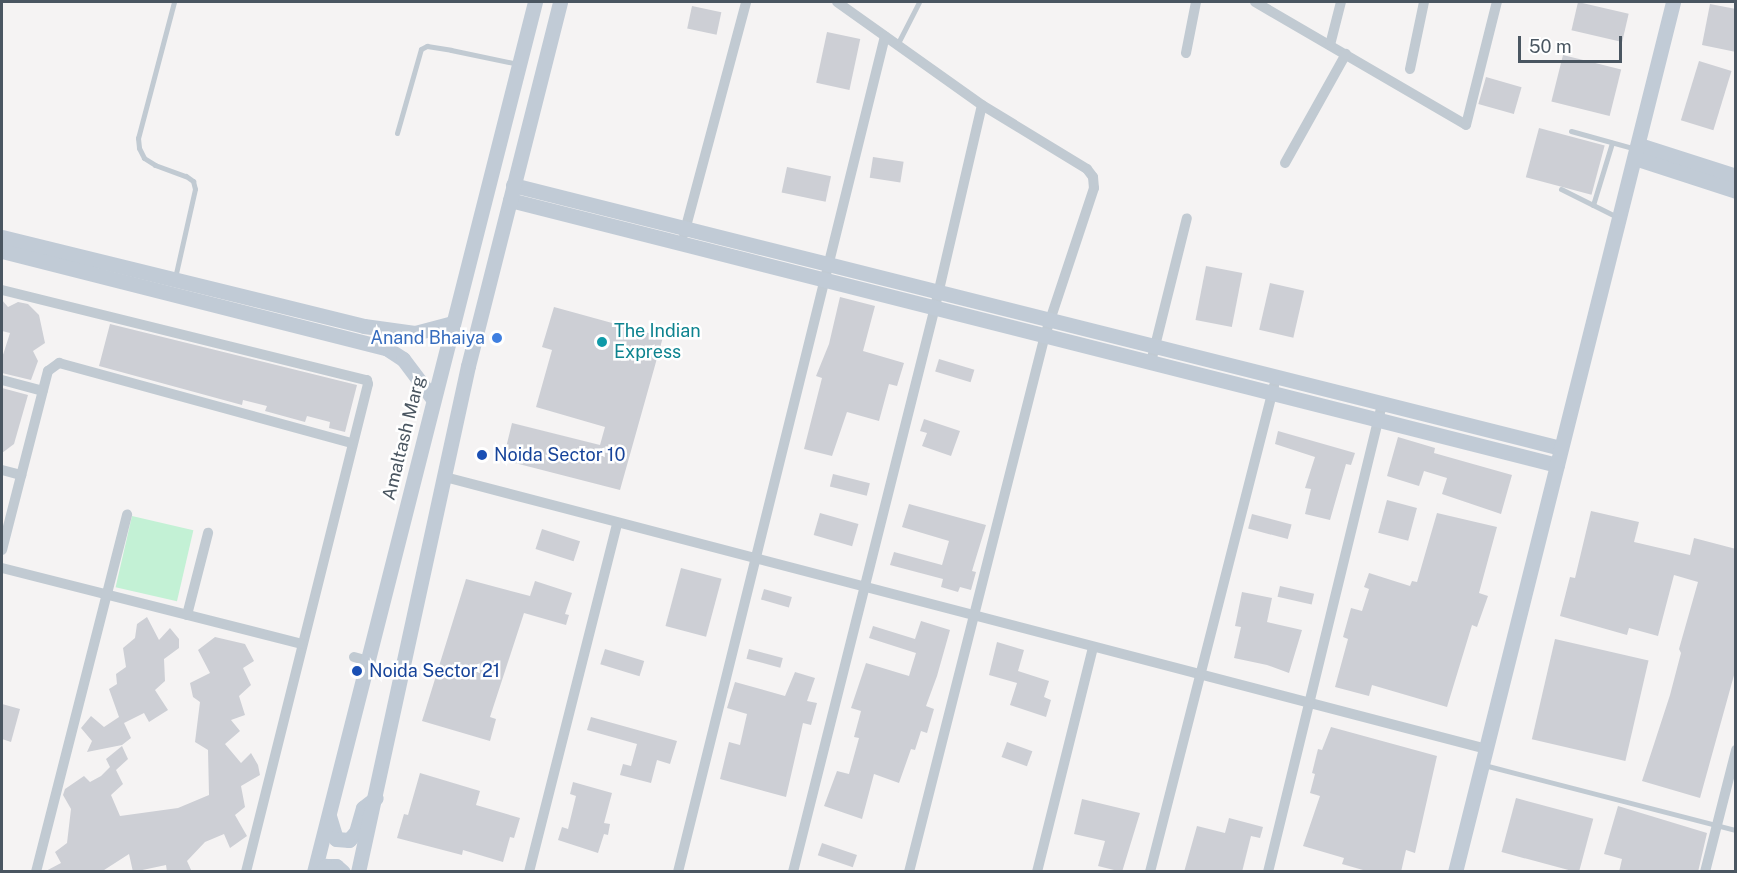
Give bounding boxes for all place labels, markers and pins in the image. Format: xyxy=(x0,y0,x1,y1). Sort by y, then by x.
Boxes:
place label: The Indian Express xyxy=(614,321,701,364)
place label: Anand Bhaiya xyxy=(370,327,485,349)
marker: Anand Bhaiya xyxy=(490,331,504,345)
marker: The Indian Express xyxy=(595,335,609,349)
place label: Noida Sector 10 xyxy=(494,444,625,466)
marker: Noida Sector 10 xyxy=(475,448,489,462)
place label: Noida Sector 21 xyxy=(369,660,500,682)
marker: Noida Sector 21 xyxy=(350,664,364,678)

